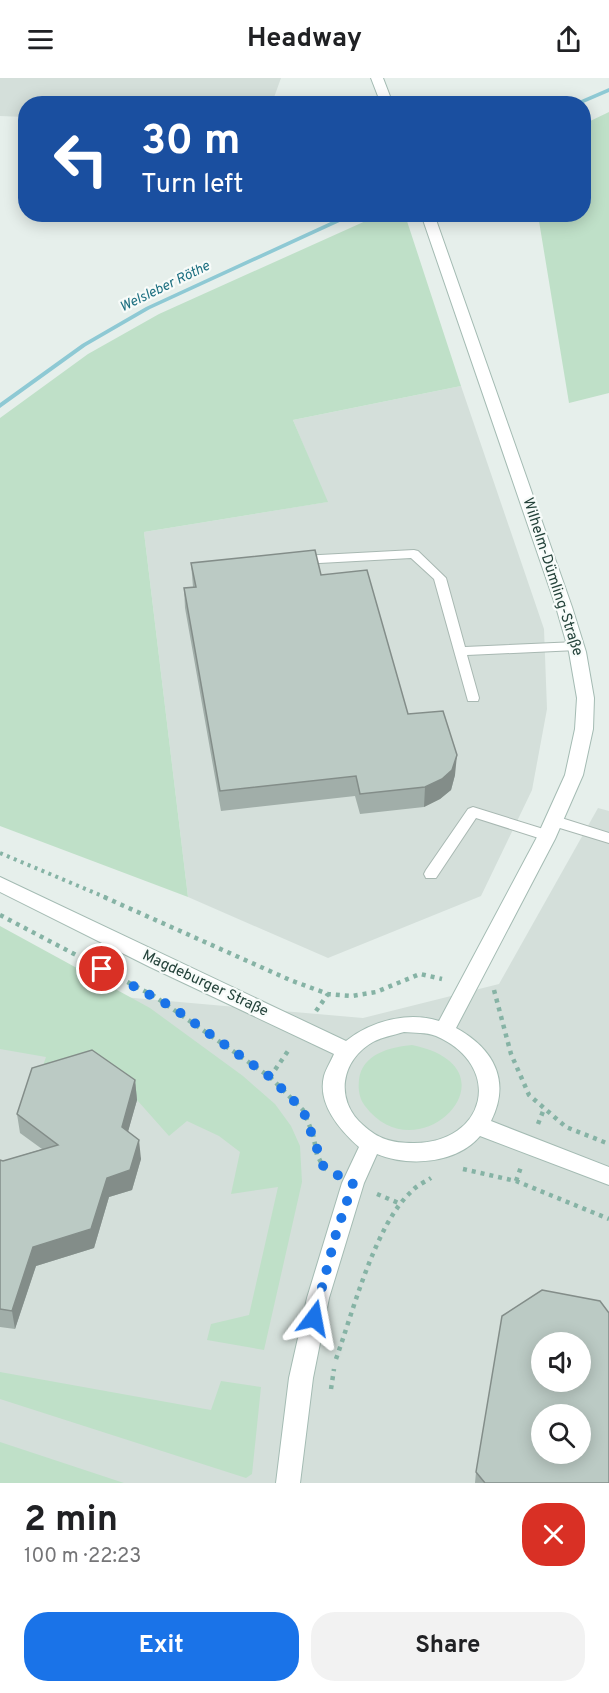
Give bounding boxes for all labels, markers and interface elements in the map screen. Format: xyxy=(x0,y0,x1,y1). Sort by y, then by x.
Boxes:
text: Headway xyxy=(247,22,362,56)
icon: menu xyxy=(24,23,57,56)
icon: share xyxy=(552,23,585,56)
text: 30 m xyxy=(141,116,240,169)
icon: left xyxy=(42,120,120,198)
text: Turn left xyxy=(141,168,243,202)
water label: Welsleber Röthe xyxy=(117,258,213,316)
street label: Wilhelm-Dümling-Straße xyxy=(517,495,587,659)
pin xyxy=(76,943,127,994)
street label: Magdeburger Straße xyxy=(139,947,271,1021)
icon: arrive xyxy=(85,952,118,985)
position arrow xyxy=(282,1286,346,1350)
map controls xyxy=(531,1332,591,1464)
button: sound xyxy=(531,1332,591,1392)
button: search xyxy=(531,1404,591,1464)
text: 2 min xyxy=(24,1498,118,1544)
button: close xyxy=(522,1503,585,1566)
text: 100 m · 22:23 xyxy=(24,1544,141,1570)
button: Exit xyxy=(24,1612,299,1681)
button: Share xyxy=(311,1612,585,1681)

